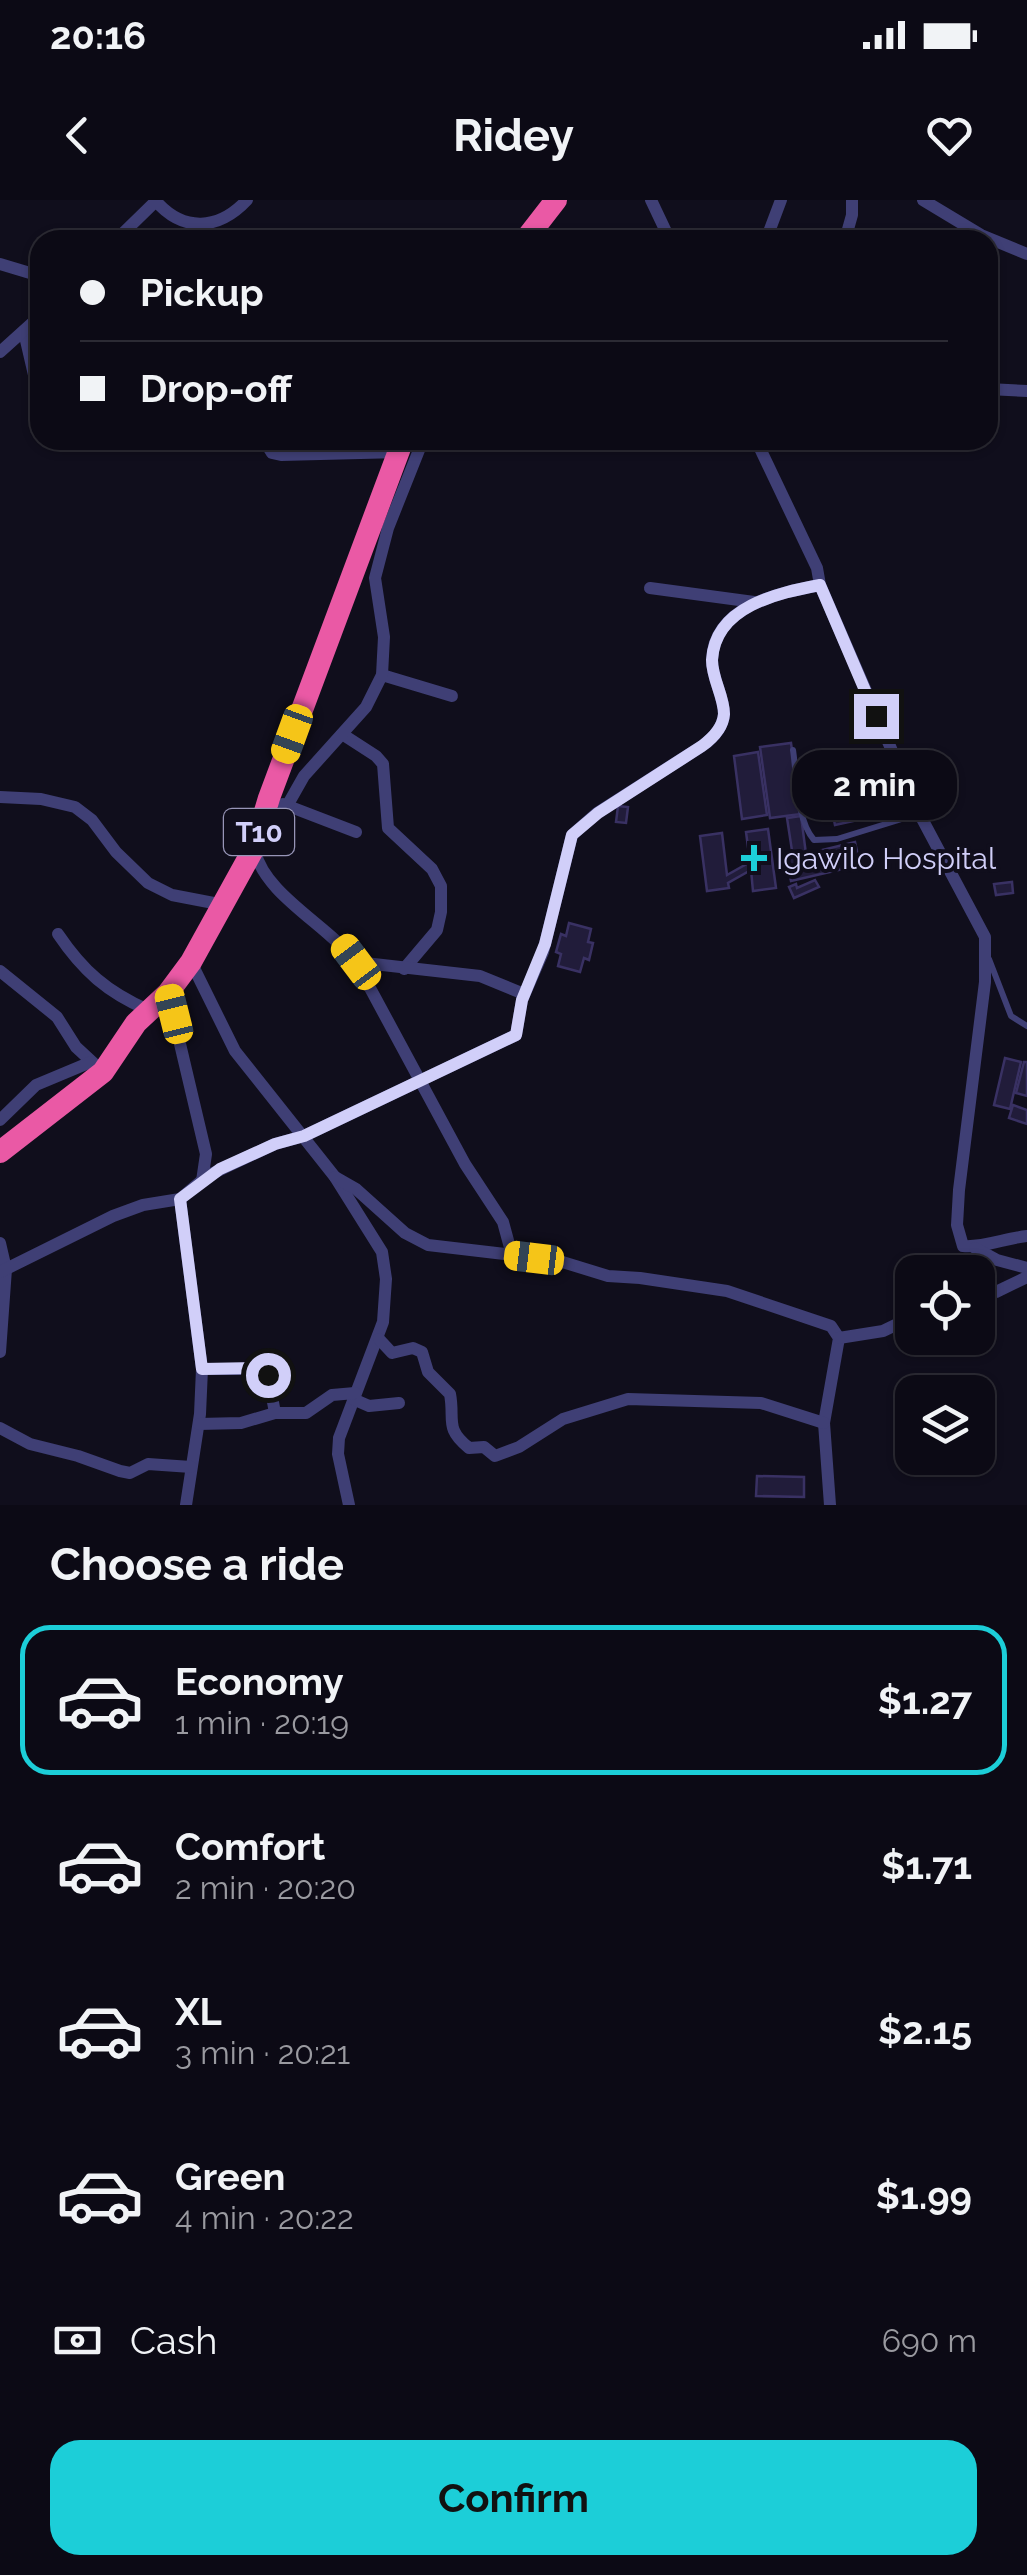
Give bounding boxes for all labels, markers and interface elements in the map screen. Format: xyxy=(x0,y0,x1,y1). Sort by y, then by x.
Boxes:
text: 20:16 xyxy=(50,13,146,58)
icon: back xyxy=(50,108,105,163)
icon: heart xyxy=(922,108,977,163)
text: Ridey xyxy=(453,109,574,162)
text: Pickup xyxy=(140,270,264,315)
text: Drop-off xyxy=(140,366,292,411)
route end xyxy=(854,694,899,739)
car xyxy=(268,701,316,767)
callout: 2 min xyxy=(794,751,958,821)
text: 2 min xyxy=(833,766,916,803)
road number: T10 xyxy=(224,809,294,855)
place label: Igawilo Hospital xyxy=(776,841,997,876)
marker: Igawilo Hospital xyxy=(741,845,767,871)
car xyxy=(326,929,386,995)
car xyxy=(152,981,196,1047)
car xyxy=(502,1239,566,1277)
map controls xyxy=(895,1255,995,1475)
button: locate xyxy=(895,1255,995,1355)
route start xyxy=(246,1353,291,1398)
button: layers xyxy=(895,1375,995,1475)
text: Choose a ride xyxy=(50,1538,344,1591)
icon: car xyxy=(55,1655,145,1745)
text: Economy xyxy=(175,1659,344,1704)
text: $1.27 xyxy=(878,1678,972,1723)
text: 1 min · 20:19 xyxy=(175,1704,349,1741)
icon: car xyxy=(55,1820,145,1910)
text: Comfort xyxy=(175,1824,325,1869)
text: $1.71 xyxy=(881,1843,972,1888)
text: 2 min · 20:20 xyxy=(175,1869,356,1906)
icon: car xyxy=(55,1985,145,2075)
text: XL xyxy=(175,1989,222,2034)
text: $2.15 xyxy=(878,2008,972,2053)
text: 3 min · 20:21 xyxy=(175,2034,350,2071)
icon: car xyxy=(55,2150,145,2240)
text: Green xyxy=(175,2154,285,2199)
text: $1.99 xyxy=(876,2173,972,2218)
text: 4 min · 20:22 xyxy=(175,2199,354,2236)
icon: cash xyxy=(50,2313,105,2368)
text: Cash xyxy=(130,2318,217,2363)
text: 690 m xyxy=(882,2322,977,2359)
button: Confirm xyxy=(50,2440,977,2555)

